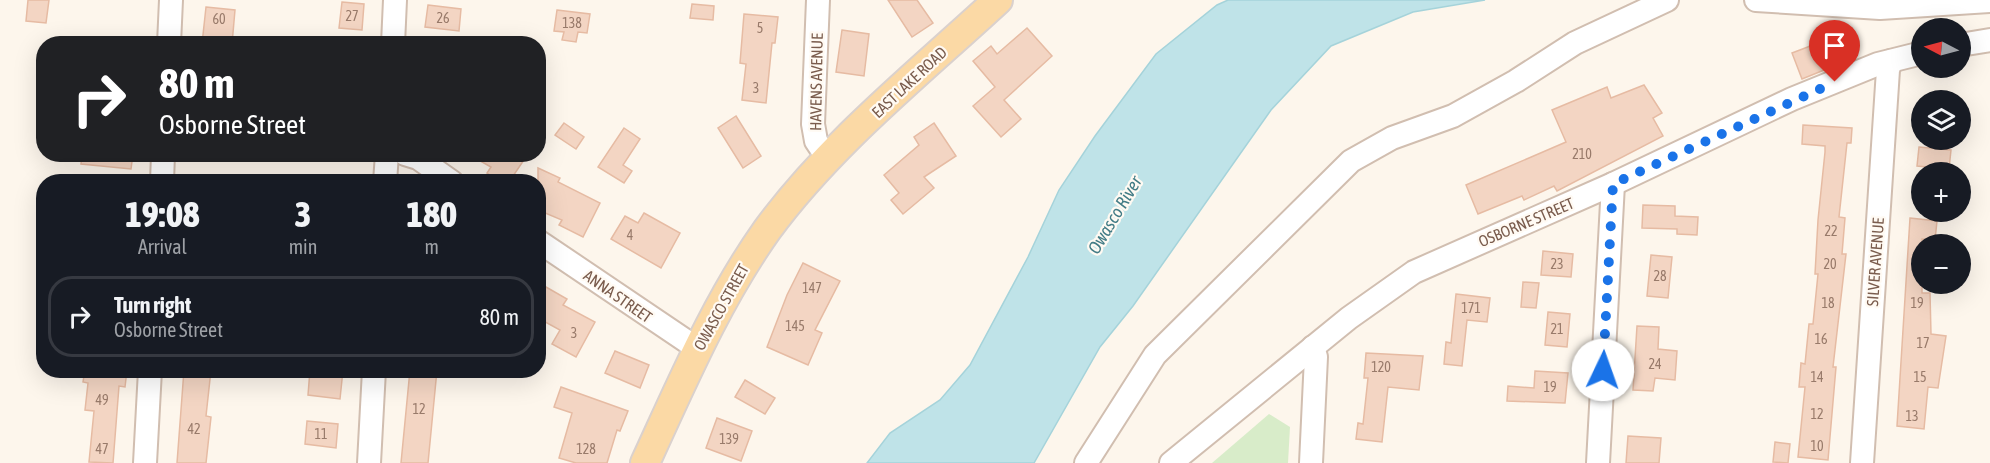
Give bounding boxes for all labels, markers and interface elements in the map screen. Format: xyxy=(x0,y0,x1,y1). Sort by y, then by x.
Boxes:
house number: 27 xyxy=(345,8,359,24)
house number: 26 xyxy=(436,10,450,26)
house number: 60 xyxy=(212,11,226,27)
house number: 138 xyxy=(562,15,582,31)
north arrow xyxy=(1911,18,1971,78)
map controls xyxy=(1911,18,1971,294)
house number: 5 xyxy=(757,20,763,36)
pin xyxy=(1809,20,1860,82)
icon: arrive xyxy=(1818,29,1851,62)
street label: HAVENS AVENUE xyxy=(806,33,826,131)
street label: EAST LAKE ROAD xyxy=(868,43,950,121)
text: 80 m xyxy=(159,59,234,107)
icon: right xyxy=(60,60,138,138)
house number: 3 xyxy=(753,80,759,96)
button: layers xyxy=(1911,90,1971,150)
text: Osborne Street xyxy=(159,109,306,140)
house number: 210 xyxy=(1572,146,1592,162)
button: + xyxy=(1911,162,1971,222)
water label: Owasco River xyxy=(1083,171,1146,258)
text: 19:08 xyxy=(125,193,200,235)
text: 3 xyxy=(295,193,311,235)
text: 180 xyxy=(406,193,457,235)
street label: OSBORNE STREET xyxy=(1476,194,1576,250)
street label: SILVER AVENUE xyxy=(1863,217,1887,307)
house number: 22 xyxy=(1824,223,1838,239)
house number: 4 xyxy=(627,227,634,243)
button: − xyxy=(1911,234,1971,294)
text: Arrival xyxy=(138,235,187,258)
text: min xyxy=(289,235,317,258)
text: m xyxy=(424,235,439,258)
house number: 23 xyxy=(1550,256,1564,272)
house number: 20 xyxy=(1823,256,1837,272)
street label: OWASCO STREET xyxy=(690,261,752,353)
street label: ANNA STREET xyxy=(580,266,656,326)
house number: 28 xyxy=(1653,268,1667,284)
house number: 147 xyxy=(802,280,822,296)
text: Turn right xyxy=(114,292,191,318)
house number: 18 xyxy=(1821,295,1835,311)
house number: 19 xyxy=(1910,295,1924,311)
icon: right xyxy=(63,300,96,333)
house number: 171 xyxy=(1461,300,1481,316)
text: 80 m xyxy=(479,304,519,330)
text: Osborne Street xyxy=(114,318,223,341)
house number: 145 xyxy=(785,318,805,334)
house number: 21 xyxy=(1550,321,1564,337)
house number: 3 xyxy=(571,325,577,341)
house number: 16 xyxy=(1814,331,1828,347)
house number: 17 xyxy=(1916,335,1930,351)
position arrow xyxy=(1571,338,1635,402)
house number: 24 xyxy=(1648,356,1662,372)
house number: 120 xyxy=(1371,359,1391,375)
house number: 14 xyxy=(1810,369,1824,385)
house number: 15 xyxy=(1913,369,1927,385)
house number: 19 xyxy=(1543,379,1557,395)
house number: 49 xyxy=(95,392,109,408)
house number: 12 xyxy=(412,401,426,417)
house number: 12 xyxy=(1810,406,1824,422)
house number: 13 xyxy=(1905,408,1919,424)
house number: 42 xyxy=(187,421,201,437)
house number: 11 xyxy=(314,426,328,442)
house number: 139 xyxy=(719,431,739,447)
house number: 10 xyxy=(1810,438,1824,454)
house number: 47 xyxy=(95,441,109,457)
house number: 128 xyxy=(576,441,596,457)

